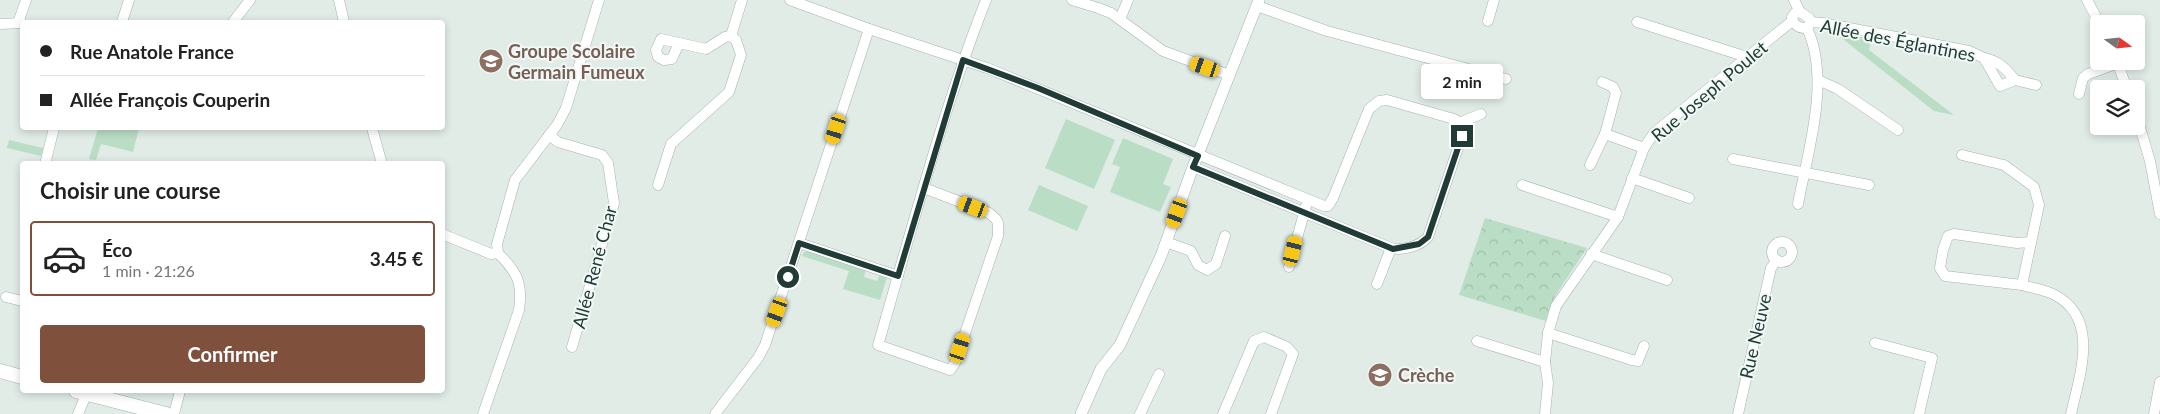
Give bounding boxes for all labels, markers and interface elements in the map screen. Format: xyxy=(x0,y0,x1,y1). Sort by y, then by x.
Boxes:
street label: Allée des Églantines xyxy=(1819,14,1977,66)
north arrow xyxy=(2090,15,2145,70)
map controls xyxy=(2090,15,2145,135)
street label: Rue Joseph Poulet xyxy=(1646,36,1772,146)
text: Rue Anatole France xyxy=(70,40,234,63)
place label: Groupe Scolaire Germain Fumeux xyxy=(508,40,645,83)
school or university icon: Groupe Scolaire Germain Fumeux xyxy=(478,48,504,74)
car xyxy=(1188,55,1221,79)
callout: 2 min xyxy=(1421,64,1503,98)
text: 2 min xyxy=(1442,72,1482,91)
button: layers xyxy=(2090,80,2145,135)
text: Allée François Couperin xyxy=(70,88,270,111)
car xyxy=(824,112,847,146)
route end xyxy=(1451,125,1473,147)
text: Choisir une course xyxy=(40,177,221,204)
car xyxy=(956,195,989,219)
car xyxy=(1164,196,1189,230)
street label: Allée René Char xyxy=(567,203,621,331)
car xyxy=(1282,235,1303,267)
icon: car xyxy=(42,236,87,281)
text: Éco xyxy=(102,238,132,261)
text: 3.45 € xyxy=(370,247,423,270)
text: 1 min · 21:26 xyxy=(102,261,195,280)
route start xyxy=(777,266,799,288)
street label: Rue Neuve xyxy=(1735,291,1775,381)
car xyxy=(764,295,789,329)
button: Confirmer xyxy=(40,325,425,383)
car xyxy=(948,331,971,365)
school or university icon: Crèche xyxy=(1367,362,1393,388)
place label: Crèche xyxy=(1398,364,1455,386)

